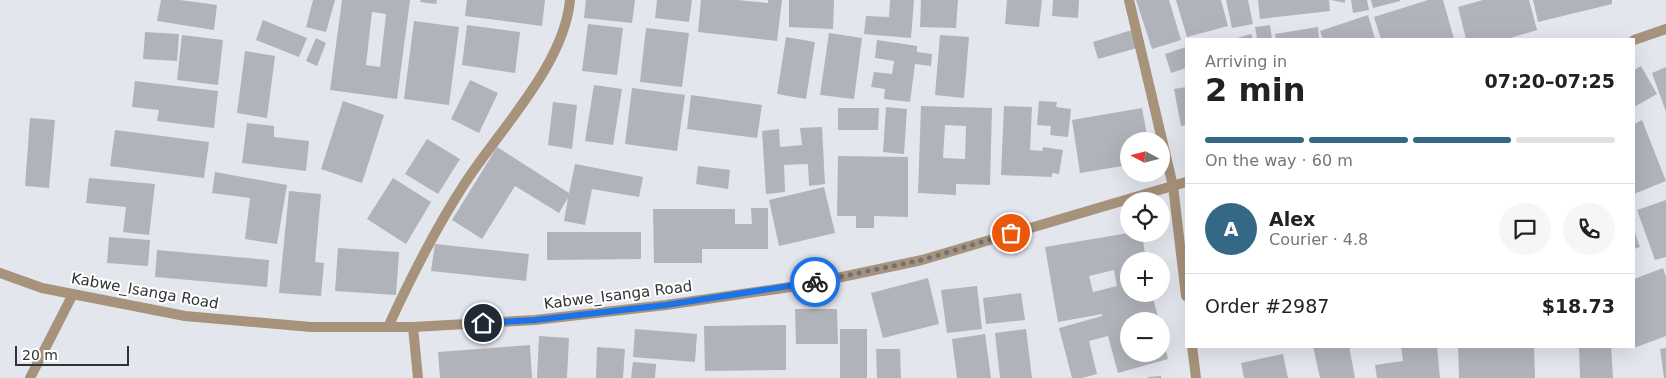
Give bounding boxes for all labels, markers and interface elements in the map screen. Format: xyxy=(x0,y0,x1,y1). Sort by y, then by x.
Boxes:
text: Arriving in xyxy=(1205,52,1287,71)
text: 07:20–07:25 xyxy=(1485,70,1615,92)
text: 2 min xyxy=(1205,71,1306,109)
north arrow xyxy=(1120,132,1170,182)
map controls xyxy=(1120,132,1170,362)
text: On the way · 60 m xyxy=(1205,151,1353,170)
button: locate xyxy=(1120,192,1170,242)
button: chat xyxy=(1499,203,1551,255)
button: phone xyxy=(1563,203,1615,255)
text: Alex xyxy=(1269,208,1315,230)
pin xyxy=(990,212,1032,254)
text: A xyxy=(1224,218,1238,240)
icon: bag xyxy=(997,219,1025,247)
text: Courier · 4.8 xyxy=(1269,230,1368,249)
button: + xyxy=(1120,252,1170,302)
courier xyxy=(790,257,840,307)
icon: bike xyxy=(801,268,829,296)
street label: Kabwe_Isanga Road xyxy=(70,269,220,314)
street label: Kabwe_Isanga Road xyxy=(543,277,693,314)
text: Order #2987 xyxy=(1205,295,1329,317)
text: $18.73 xyxy=(1542,295,1615,317)
pin xyxy=(462,302,504,344)
icon: home xyxy=(469,309,497,337)
button: − xyxy=(1120,312,1170,362)
scale bar xyxy=(15,343,129,366)
text: 20 m xyxy=(22,347,58,363)

